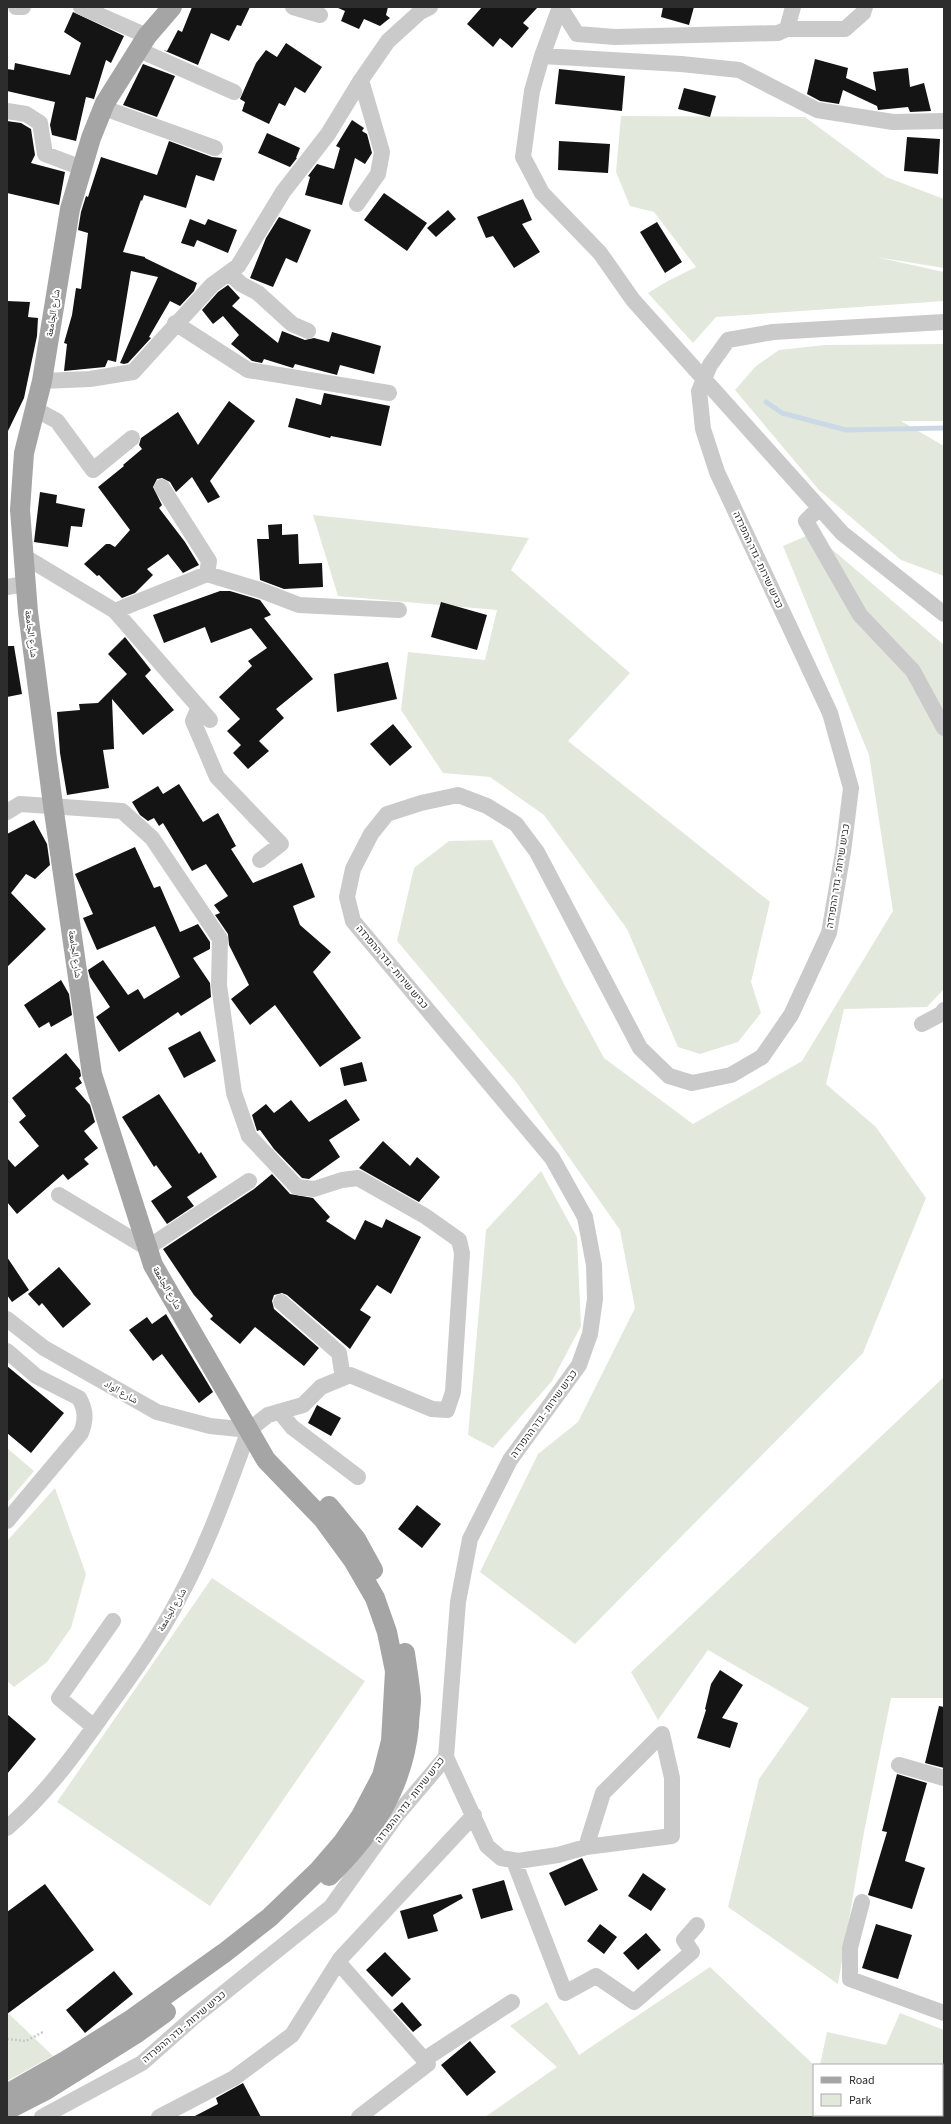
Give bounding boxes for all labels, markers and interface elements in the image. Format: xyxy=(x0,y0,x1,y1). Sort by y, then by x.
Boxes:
street label: شارع الجامعة xyxy=(42,288,64,338)
street label: כביש שירות - גדר ההפרדה xyxy=(729,509,787,611)
street label: شارع الجامعة xyxy=(21,609,41,659)
street label: כביש שירות - גדר ההפרדה xyxy=(823,823,853,929)
street label: כביש שירות - גדר ההפרדה xyxy=(353,922,431,1012)
street label: شارع الجامعة xyxy=(65,929,85,979)
street label: شارع الجامعة xyxy=(149,1264,185,1313)
street label: כביש שירות - גדר ההפרדה xyxy=(507,1367,581,1461)
street label: شارع الواد xyxy=(102,1377,141,1407)
street label: شارع الجامعة xyxy=(154,1585,190,1634)
street label: כביש שירות - גדר ההפרדה xyxy=(372,1754,448,1846)
street label: כביש שירות - גדר ההפרדה xyxy=(139,1988,229,2066)
legend xyxy=(813,2064,943,2116)
text: Road xyxy=(849,2072,875,2089)
text: Park xyxy=(849,2092,871,2109)

